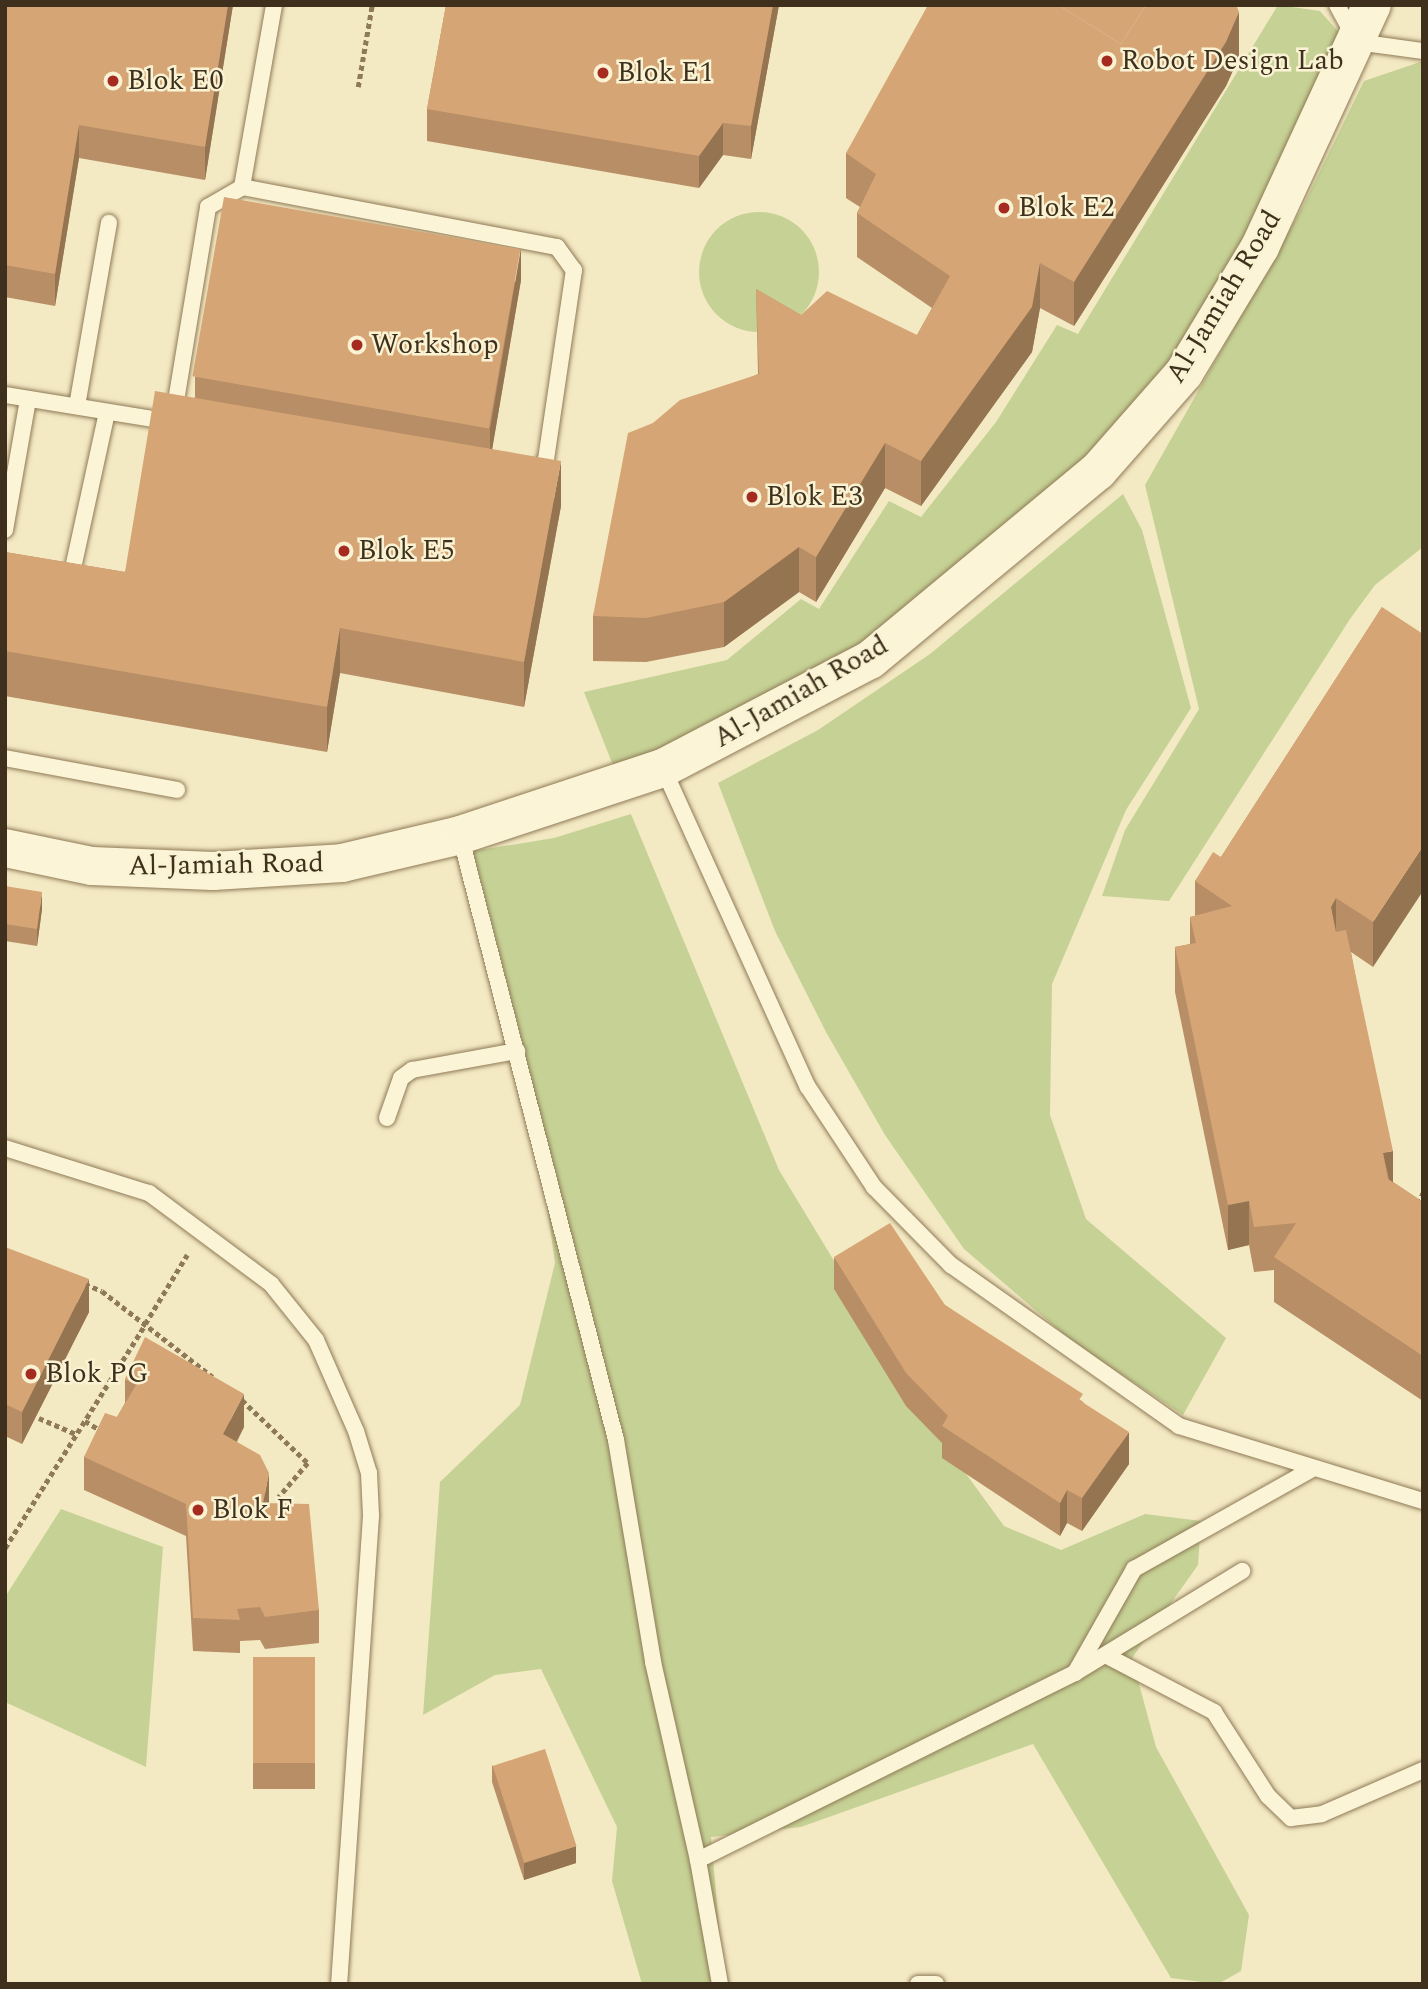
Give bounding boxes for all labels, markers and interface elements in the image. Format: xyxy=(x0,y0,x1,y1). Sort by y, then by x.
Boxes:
place label: Robot Design Lab xyxy=(1121,44,1344,78)
marker: Robot Design Lab xyxy=(1099,53,1115,69)
place label: Blok E1 xyxy=(617,56,713,90)
place label: Blok E0 xyxy=(127,64,223,98)
marker: Blok E1 xyxy=(595,65,611,81)
marker: Blok E0 xyxy=(105,73,121,89)
place label: Blok E2 xyxy=(1018,191,1114,225)
marker: Blok E2 xyxy=(996,200,1012,216)
street label: Al-Jamiah Road xyxy=(1159,204,1289,390)
place label: Workshop xyxy=(371,328,499,362)
marker: Workshop xyxy=(349,337,365,353)
place label: Blok E3 xyxy=(766,480,862,514)
marker: Blok E3 xyxy=(744,489,760,505)
place label: Blok E5 xyxy=(358,534,454,568)
marker: Blok E5 xyxy=(336,543,352,559)
street label: Al-Jamiah Road xyxy=(708,628,894,756)
street label: Al-Jamiah Road xyxy=(128,846,324,884)
place label: Blok PG xyxy=(45,1357,148,1391)
marker: Blok PG xyxy=(23,1366,39,1382)
place label: Blok F xyxy=(212,1493,293,1527)
marker: Blok F xyxy=(190,1502,206,1518)

